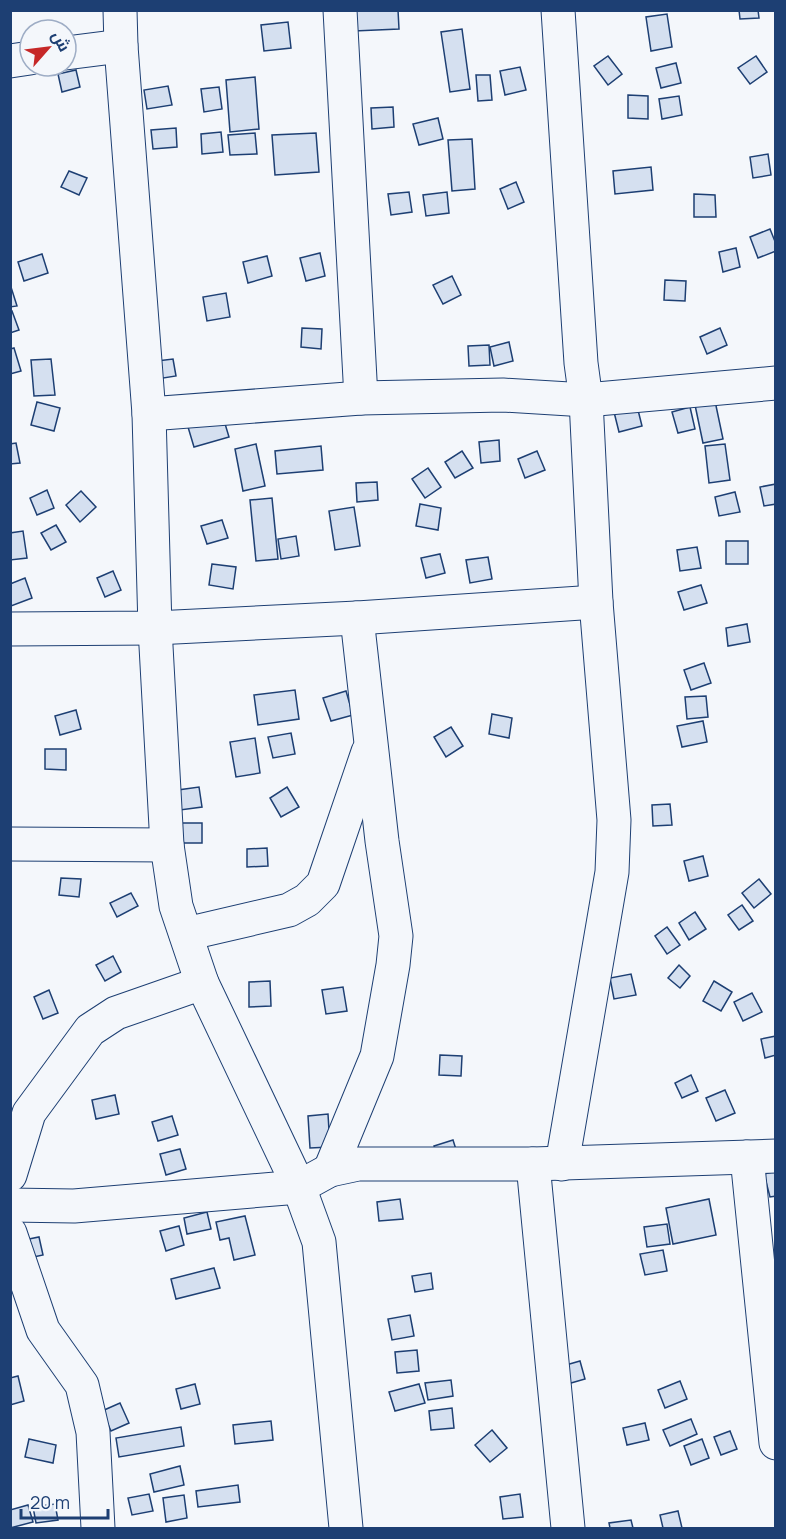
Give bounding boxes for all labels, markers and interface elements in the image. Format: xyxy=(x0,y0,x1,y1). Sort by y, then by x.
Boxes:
north arrow xyxy=(18,18,78,78)
text: ش xyxy=(47,27,76,55)
scale bar xyxy=(21,1482,108,1520)
text: 20 m xyxy=(30,1490,70,1514)

